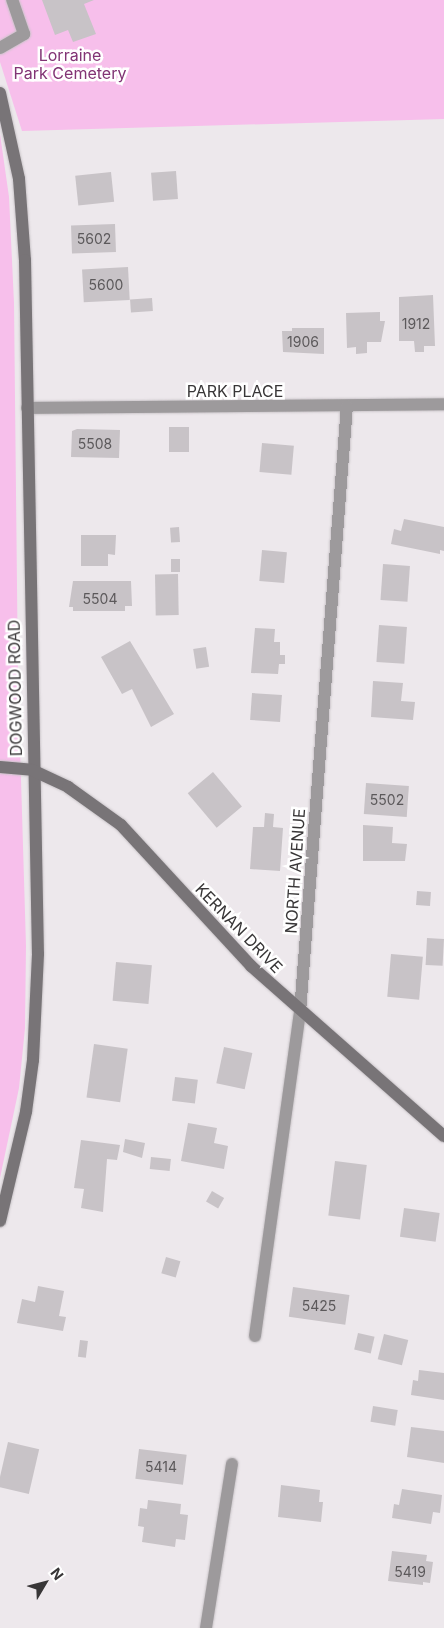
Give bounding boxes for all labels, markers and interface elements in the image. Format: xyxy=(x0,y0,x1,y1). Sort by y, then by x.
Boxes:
park label: Lorraine Park Cemetery xyxy=(14,45,126,83)
house number: 5602 xyxy=(77,231,111,247)
house number: 5600 xyxy=(89,277,123,293)
house number: 1912 xyxy=(402,316,430,332)
house number: 1906 xyxy=(287,334,319,350)
street label: PARK PLACE xyxy=(187,381,283,401)
house number: 5508 xyxy=(78,436,112,452)
house number: 5504 xyxy=(83,591,117,607)
street label: DOGWOOD ROAD xyxy=(4,620,26,756)
house number: 5502 xyxy=(370,792,404,808)
street label: NORTH AVENUE xyxy=(281,808,309,934)
street label: KERNAN DRIVE xyxy=(191,879,287,977)
house number: 5425 xyxy=(302,1298,336,1314)
house number: 5414 xyxy=(145,1459,177,1475)
north arrow xyxy=(20,1558,70,1608)
text: N xyxy=(47,1564,67,1583)
house number: 5419 xyxy=(394,1564,426,1580)

